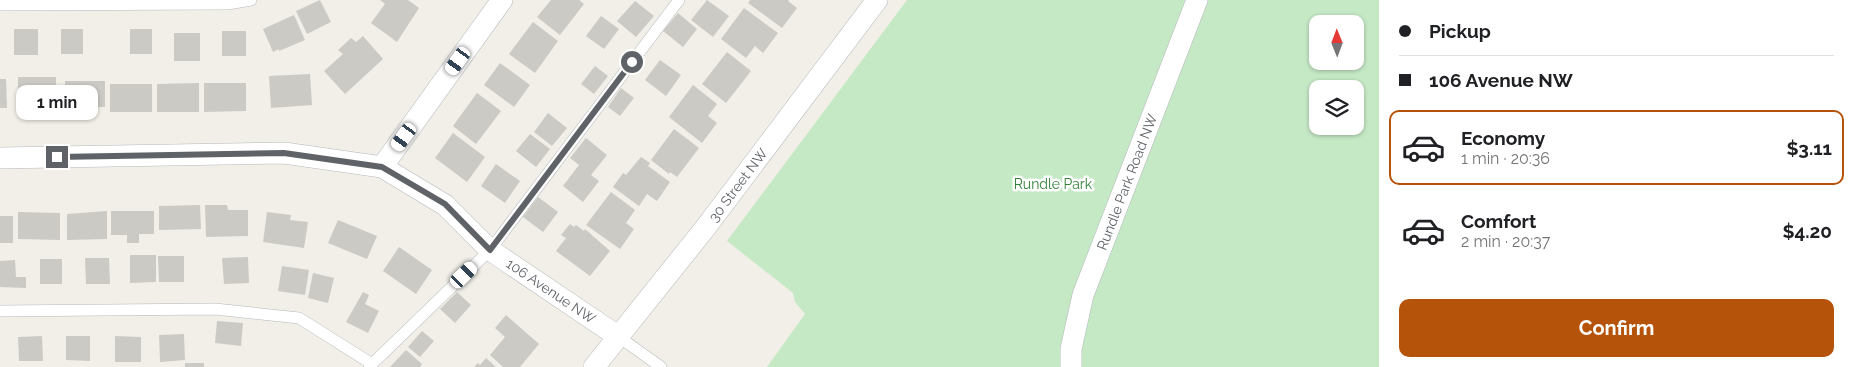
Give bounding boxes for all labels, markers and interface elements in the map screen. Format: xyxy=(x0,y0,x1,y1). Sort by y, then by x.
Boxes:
north arrow xyxy=(1309,15,1364,70)
map controls xyxy=(1309,15,1364,135)
text: Pickup xyxy=(1429,20,1491,42)
car xyxy=(443,44,472,78)
route start xyxy=(621,51,643,73)
text: 106 Avenue NW xyxy=(1429,69,1573,91)
button: layers xyxy=(1309,80,1364,135)
callout: 1 min xyxy=(16,84,98,120)
text: 1 min xyxy=(37,93,77,112)
street label: Rundle Park Road NW xyxy=(1094,111,1161,252)
car xyxy=(389,120,418,154)
icon: car xyxy=(1401,125,1446,170)
text: Economy xyxy=(1461,127,1545,149)
text: $3.11 xyxy=(1786,137,1832,159)
street label: 30 Street NW xyxy=(705,145,771,225)
route end xyxy=(46,146,68,168)
text: 1 min · 20:36 xyxy=(1461,149,1550,168)
park label: Rundle Park xyxy=(1014,176,1093,192)
icon: car xyxy=(1401,208,1446,253)
text: Comfort xyxy=(1461,210,1536,232)
text: $4.20 xyxy=(1782,220,1832,242)
text: 2 min · 20:37 xyxy=(1461,232,1550,251)
street label: 106 Avenue NW xyxy=(503,255,599,327)
car xyxy=(447,259,480,291)
button: Confirm xyxy=(1399,299,1834,357)

